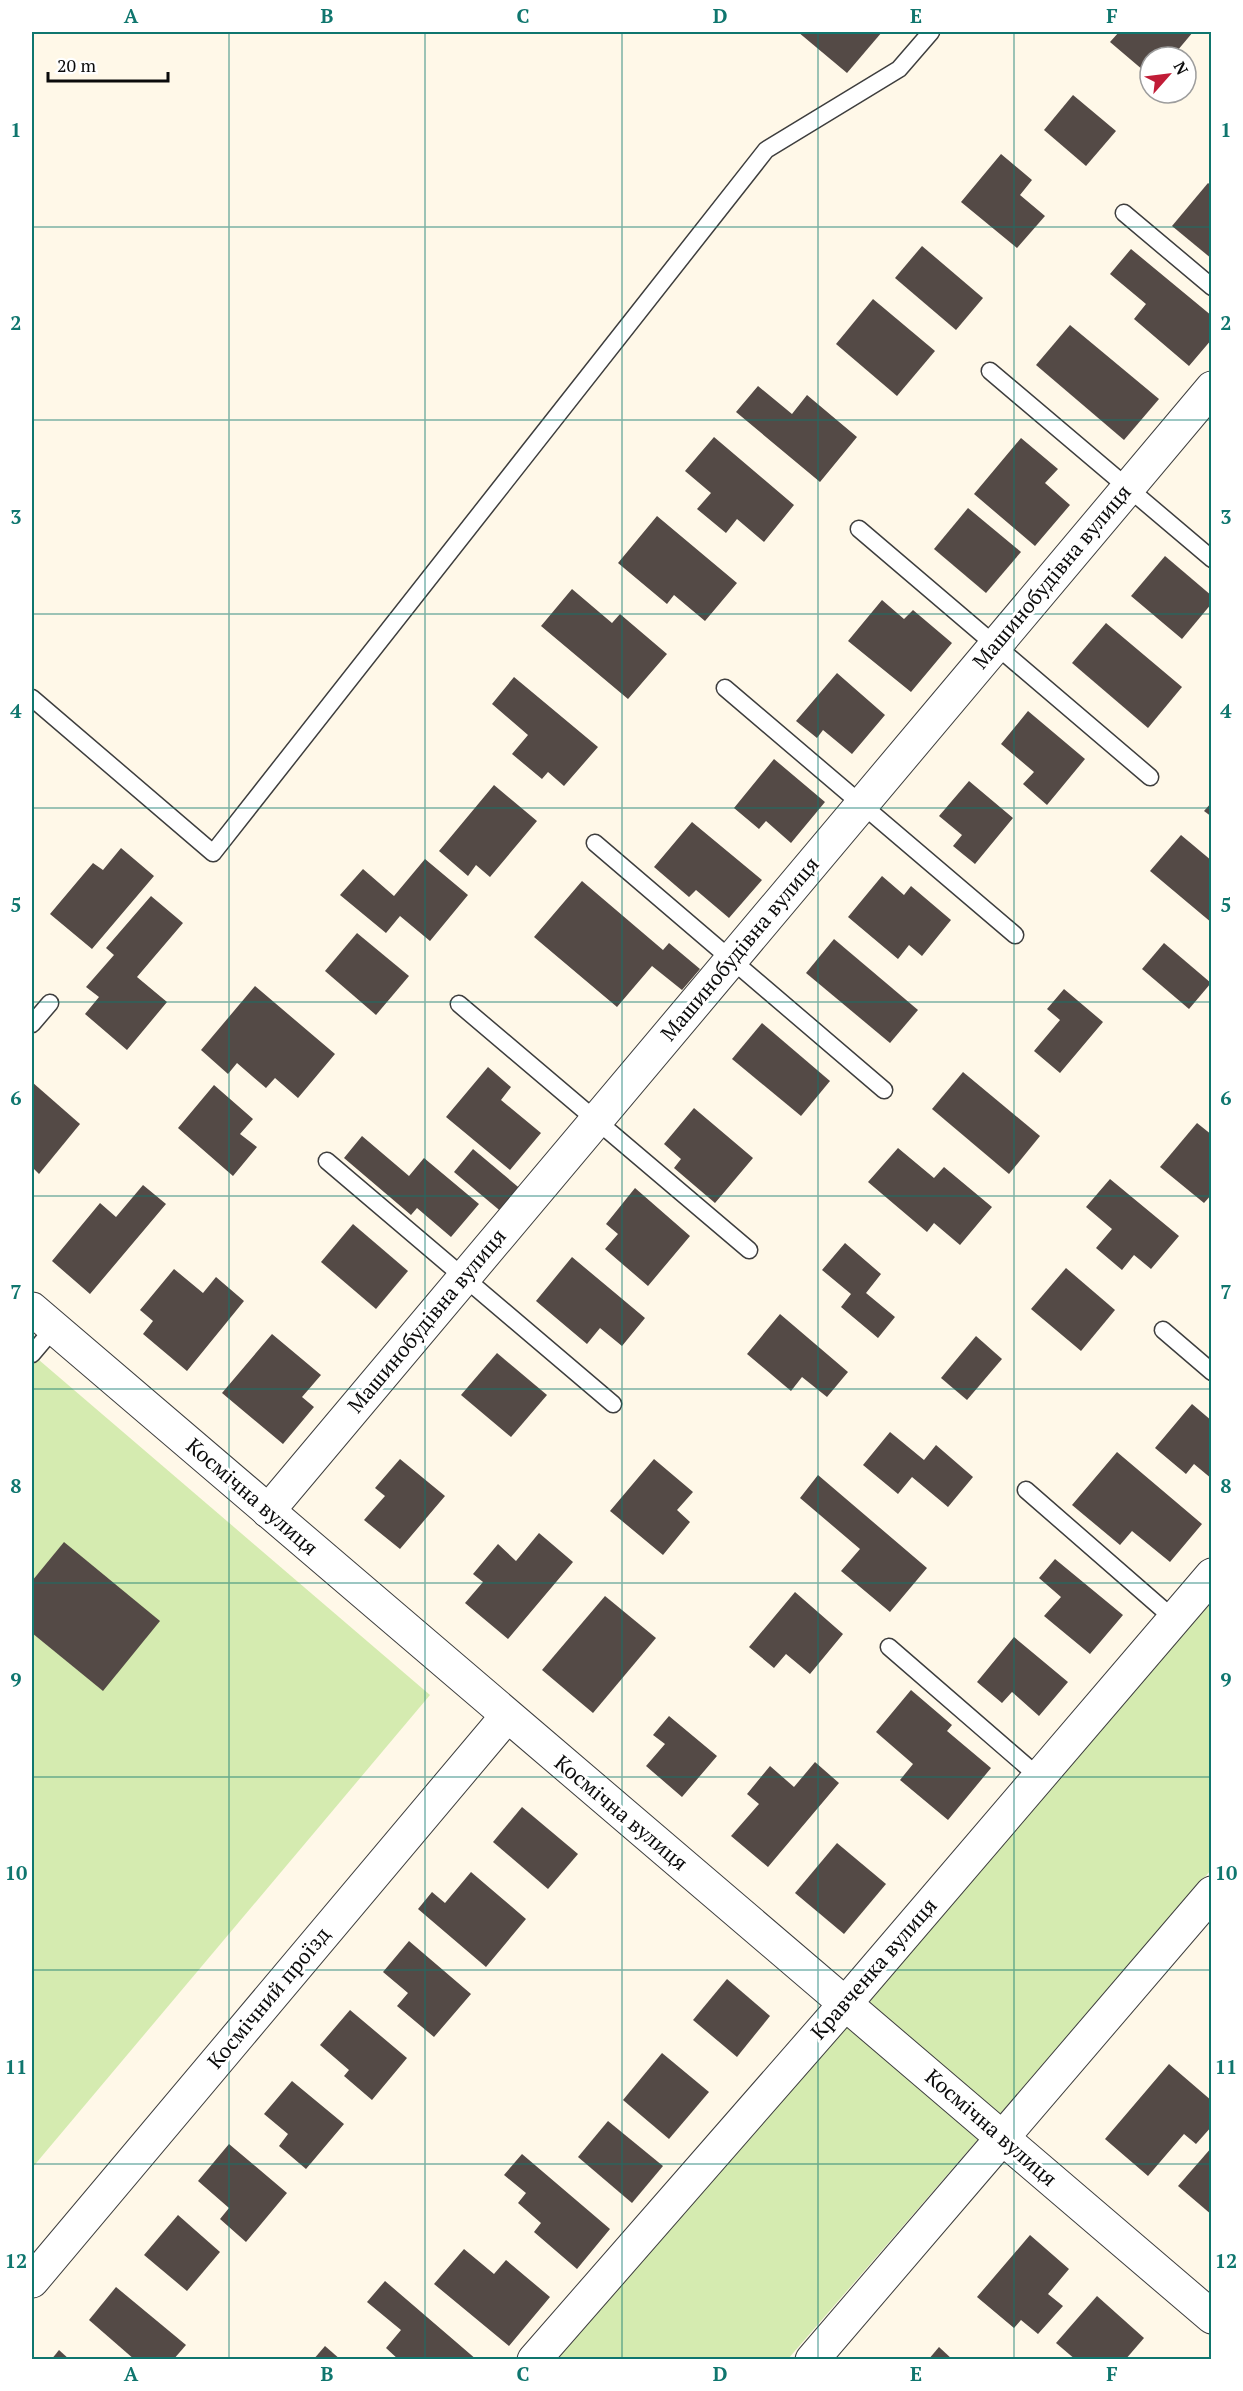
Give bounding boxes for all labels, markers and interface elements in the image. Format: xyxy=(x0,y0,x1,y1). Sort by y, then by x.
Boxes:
text: A xyxy=(124,2,139,29)
text: B xyxy=(321,2,334,29)
text: C xyxy=(516,2,530,29)
text: D xyxy=(713,2,727,29)
text: E xyxy=(910,2,922,29)
text: F xyxy=(1106,2,1118,29)
scale bar xyxy=(48,45,168,83)
north arrow xyxy=(1138,45,1198,105)
text: 20 m xyxy=(57,53,97,77)
text: N xyxy=(1169,57,1194,78)
text: 1 xyxy=(10,116,22,143)
text: 1 xyxy=(1220,116,1232,143)
text: 2 xyxy=(10,309,22,336)
text: 2 xyxy=(1220,309,1232,336)
street label: Машинобудівна вулиця xyxy=(966,478,1137,674)
text: 3 xyxy=(10,503,22,530)
text: 3 xyxy=(1220,503,1232,530)
text: 4 xyxy=(10,697,22,724)
text: 4 xyxy=(1220,697,1232,724)
street label: Машинобудівна вулиця xyxy=(654,850,825,1046)
text: 5 xyxy=(10,891,22,918)
text: 5 xyxy=(1220,891,1232,918)
text: 6 xyxy=(10,1084,22,1111)
text: 6 xyxy=(1220,1084,1232,1111)
street label: Машинобудівна вулиця xyxy=(341,1222,512,1418)
text: 7 xyxy=(10,1278,22,1305)
text: 7 xyxy=(1220,1278,1232,1305)
street label: Космічна вулиця xyxy=(181,1431,324,1561)
text: 8 xyxy=(10,1472,22,1499)
text: 8 xyxy=(1220,1472,1232,1499)
text: 9 xyxy=(10,1666,22,1693)
text: 9 xyxy=(1220,1666,1232,1693)
street label: Космічна вулиця xyxy=(549,1748,694,1876)
text: 10 xyxy=(5,1859,27,1886)
text: 10 xyxy=(1215,1859,1237,1886)
street label: Кравченка вулиця xyxy=(804,1892,942,2045)
street label: Космічний проїзд xyxy=(201,1921,336,2074)
text: 11 xyxy=(5,2053,27,2080)
text: 11 xyxy=(1215,2053,1237,2080)
street label: Космічна вулиця xyxy=(920,2062,1063,2192)
text: 12 xyxy=(5,2247,27,2274)
text: 12 xyxy=(1215,2247,1237,2274)
text: A xyxy=(124,2360,139,2387)
text: B xyxy=(321,2360,334,2387)
text: C xyxy=(516,2360,530,2387)
text: D xyxy=(713,2360,727,2387)
text: E xyxy=(910,2360,922,2387)
text: F xyxy=(1106,2360,1118,2387)

